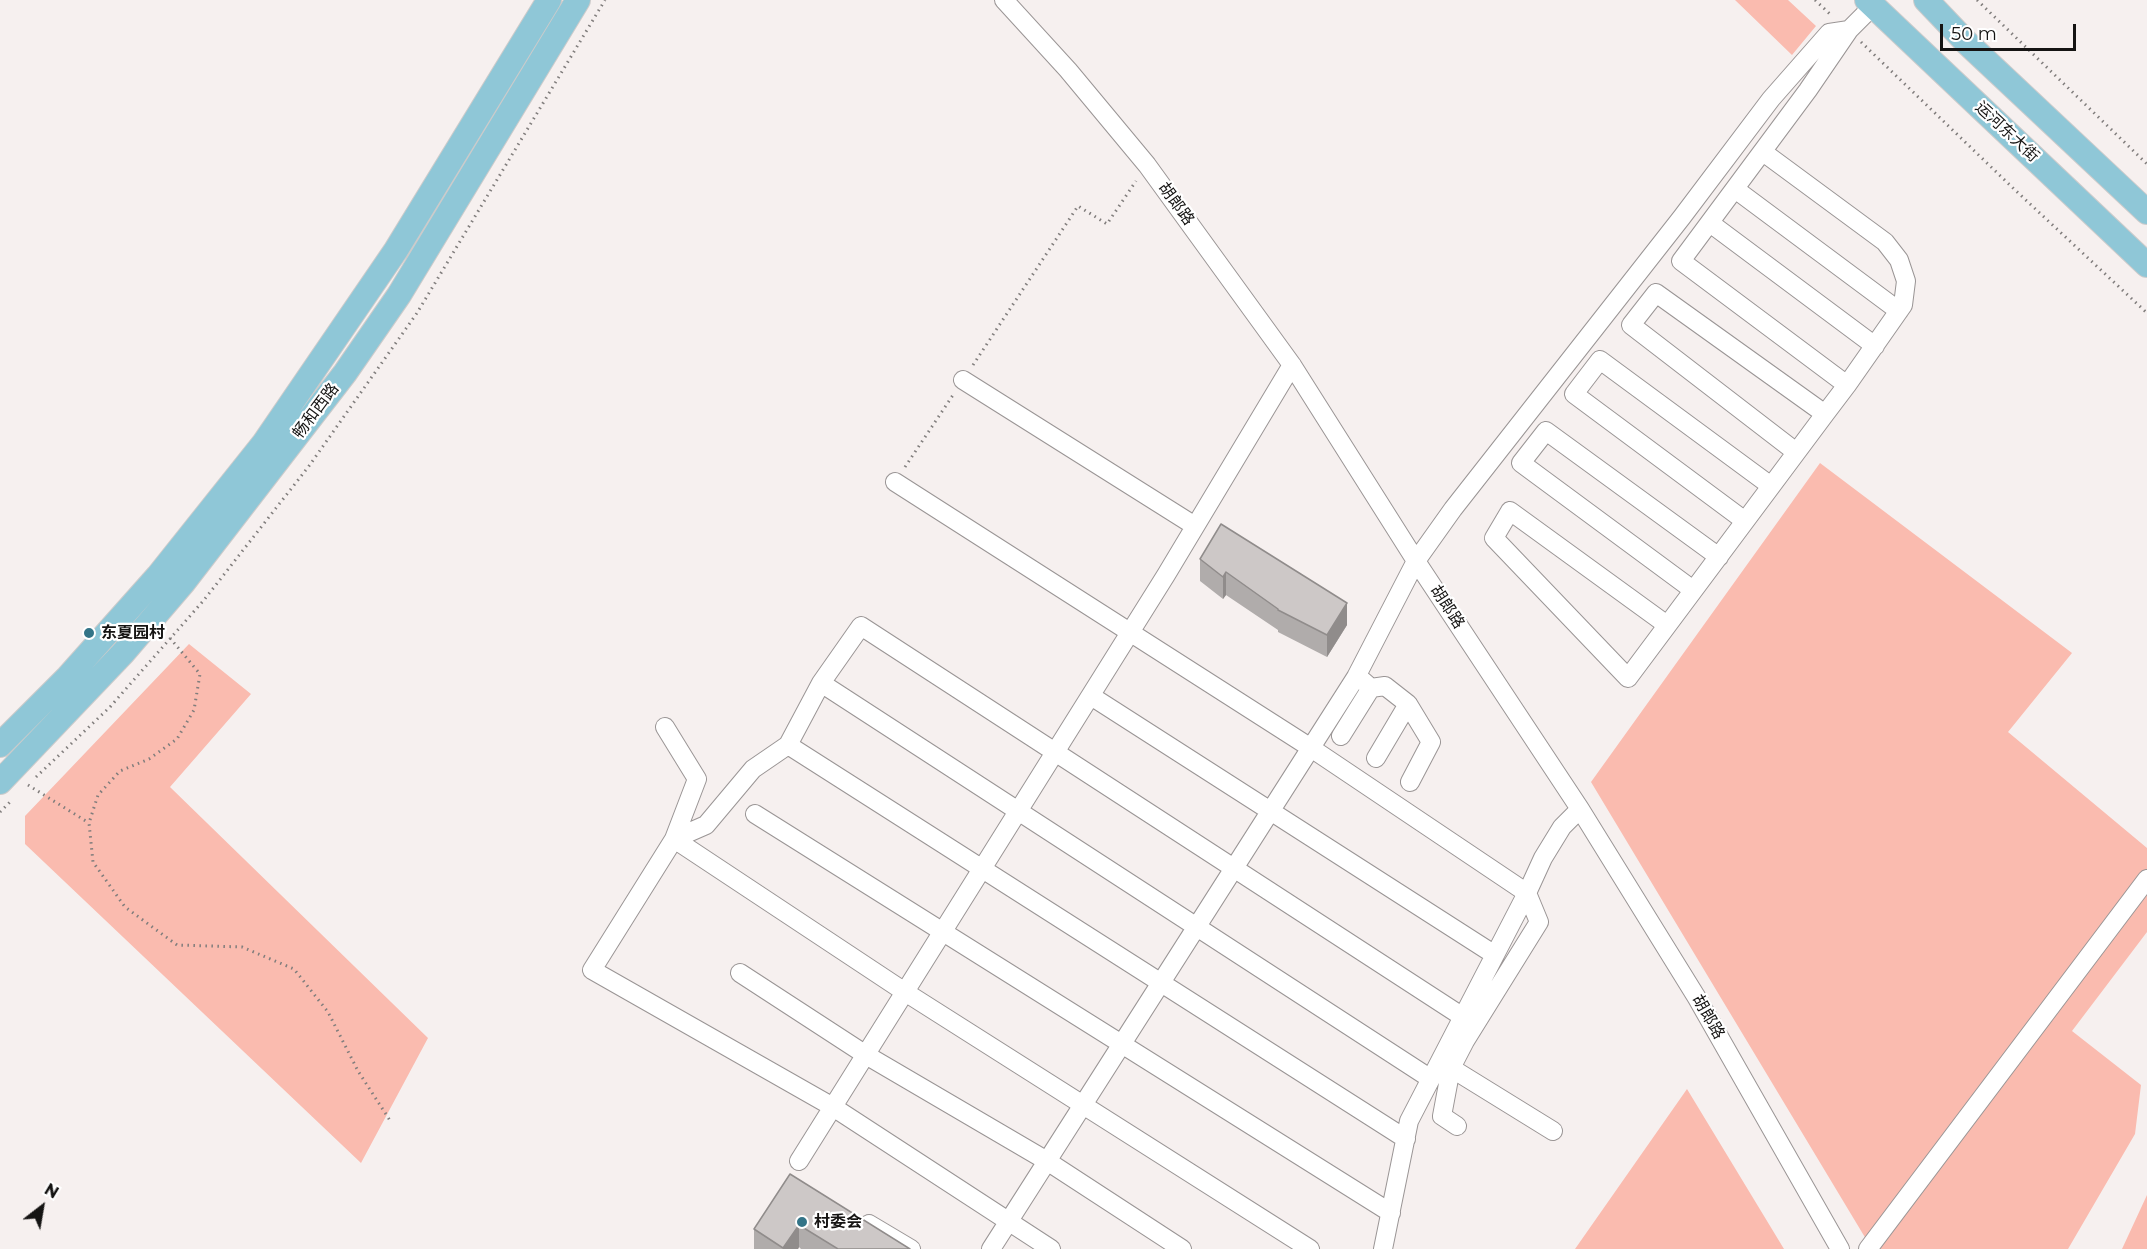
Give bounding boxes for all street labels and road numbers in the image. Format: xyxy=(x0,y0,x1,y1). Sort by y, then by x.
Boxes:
street label: 运河东大街 xyxy=(1971,98,2043,166)
street label: 胡郎路 xyxy=(1154,179,1198,229)
street label: 畅和西路 xyxy=(289,380,343,442)
street label: 胡郎路 xyxy=(1426,582,1468,632)
street label: 胡郎路 xyxy=(1688,991,1728,1043)

